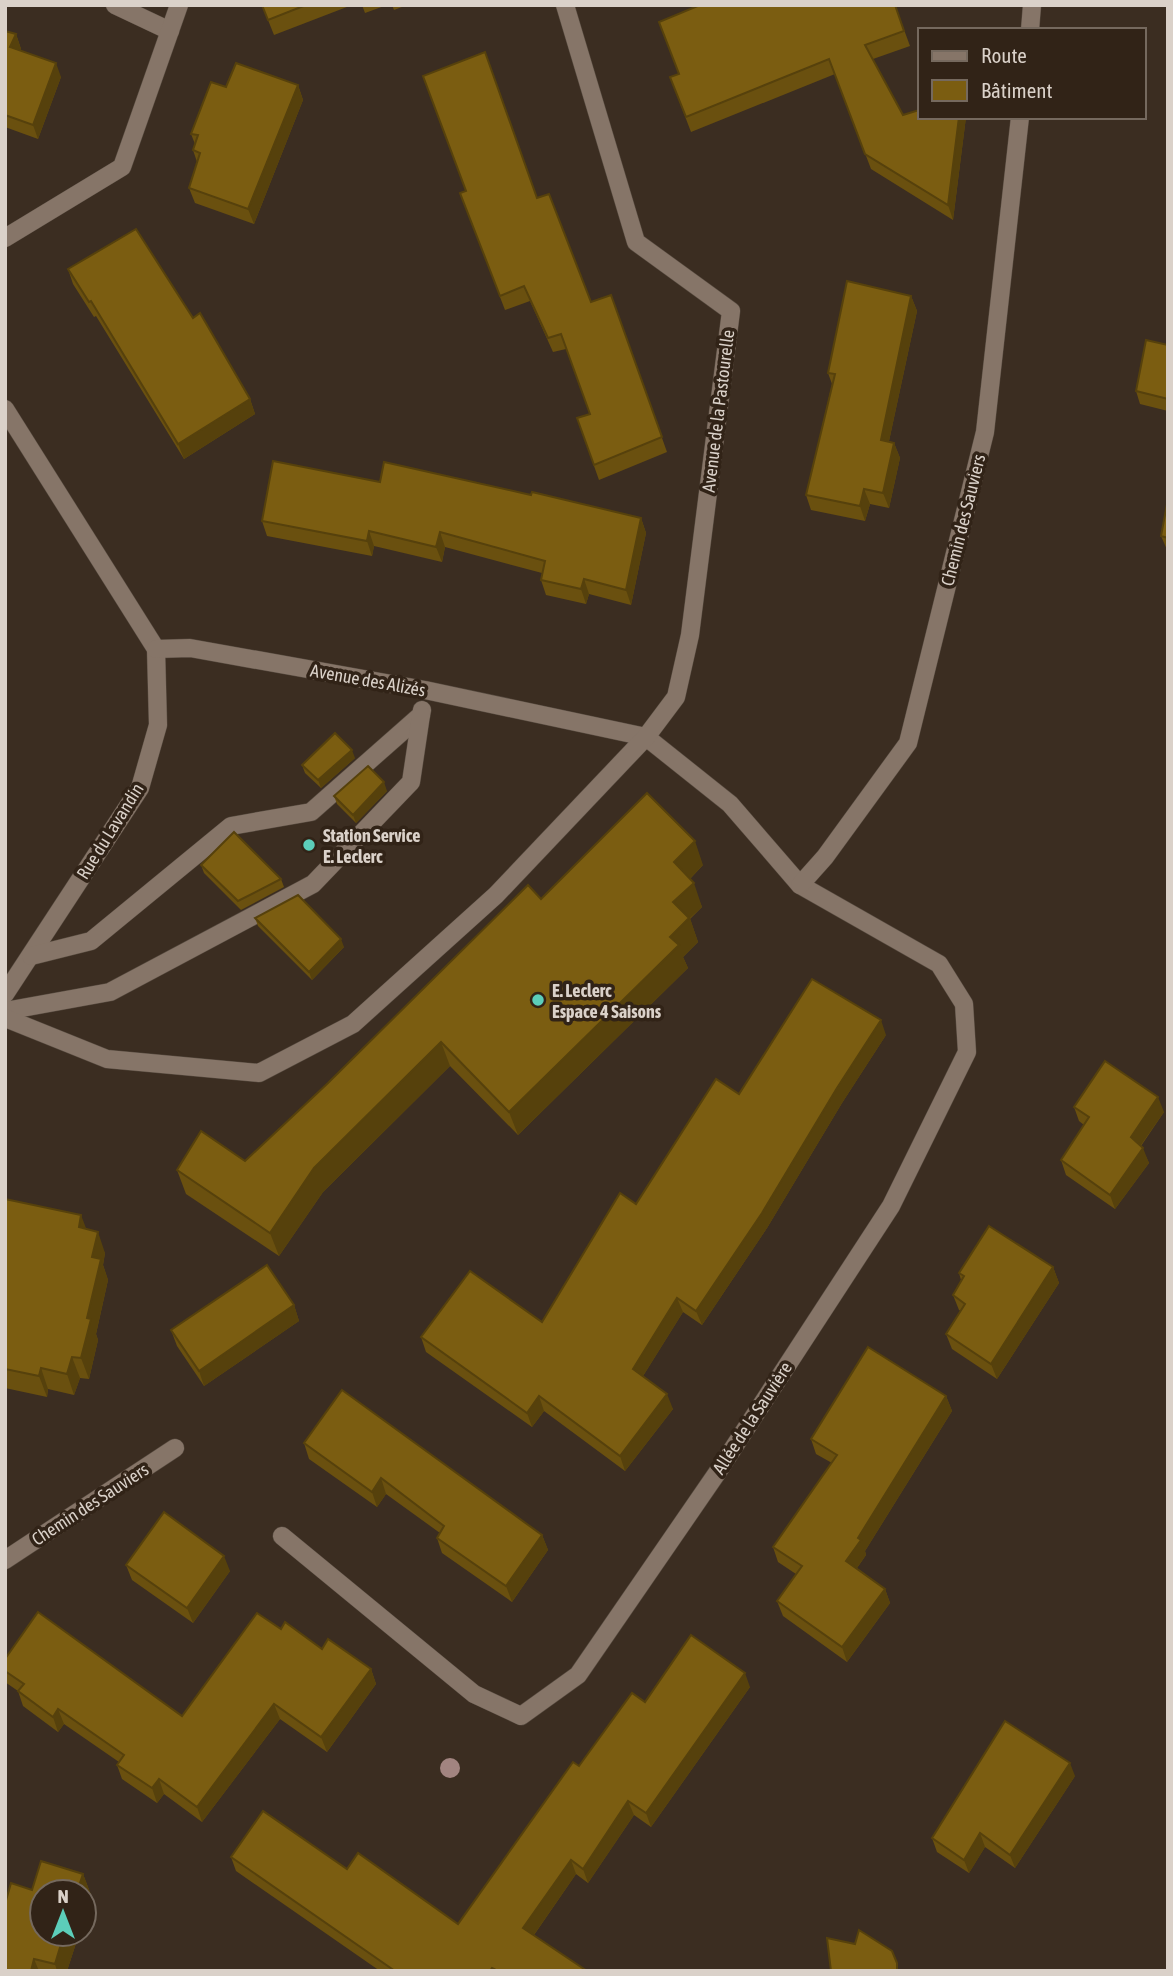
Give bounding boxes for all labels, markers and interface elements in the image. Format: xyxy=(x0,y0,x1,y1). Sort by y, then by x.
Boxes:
legend xyxy=(918,28,1145,119)
text: Route xyxy=(981,43,1027,67)
text: Bâtiment xyxy=(981,78,1052,102)
street label: Avenue de la Pastourelle xyxy=(698,329,738,493)
street label: Chemin des Sauviers xyxy=(937,452,989,588)
street label: Avenue des Alizés xyxy=(309,660,427,700)
street label: Rue du Lavandin xyxy=(72,779,148,883)
place label: Station Service E. Leclerc xyxy=(323,825,421,867)
marker: Station Service E. Leclerc xyxy=(301,837,317,853)
place label: E. Leclerc Espace 4 Saisons xyxy=(552,980,662,1022)
marker: E. Leclerc Espace 4 Saisons xyxy=(530,992,546,1008)
street label: Allée de la Sauvière xyxy=(708,1358,796,1478)
street label: Chemin des Sauviers xyxy=(28,1458,152,1550)
north arrow xyxy=(28,1878,98,1948)
text: N xyxy=(57,1885,69,1907)

